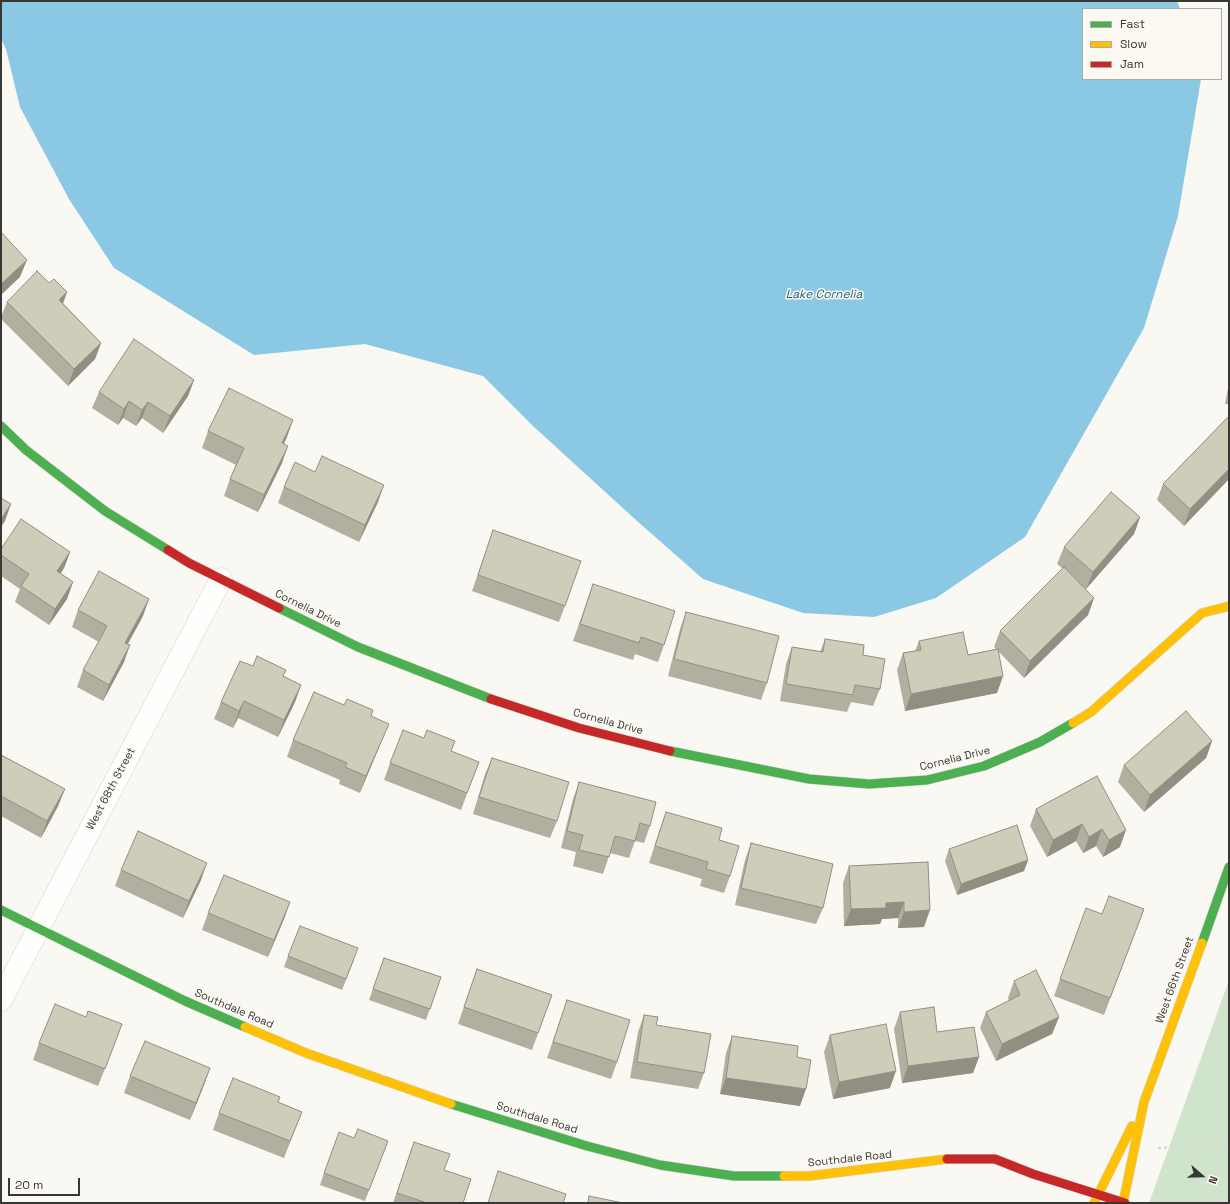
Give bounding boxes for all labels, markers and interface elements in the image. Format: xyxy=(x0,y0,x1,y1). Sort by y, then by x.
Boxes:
legend xyxy=(1082,8,1222,80)
text: Fast xyxy=(1120,16,1145,32)
text: Slow xyxy=(1120,36,1147,52)
text: Jam xyxy=(1120,56,1144,72)
water label: Lake Cornelia xyxy=(786,288,862,302)
street label: Cornelia Drive xyxy=(273,587,343,631)
street label: Cornelia Drive xyxy=(571,706,645,738)
street label: Cornelia Drive xyxy=(918,744,992,774)
street label: West 68th Street xyxy=(84,746,138,832)
street label: West 66th Street xyxy=(1153,935,1197,1025)
street label: Southdale Road xyxy=(193,986,275,1032)
street label: Southdale Road xyxy=(495,1099,579,1137)
street label: Southdale Road xyxy=(807,1148,893,1170)
north arrow xyxy=(1182,1156,1222,1196)
scale bar xyxy=(10,1170,82,1196)
text: N xyxy=(1205,1174,1221,1186)
text: 20 m xyxy=(15,1177,43,1193)

